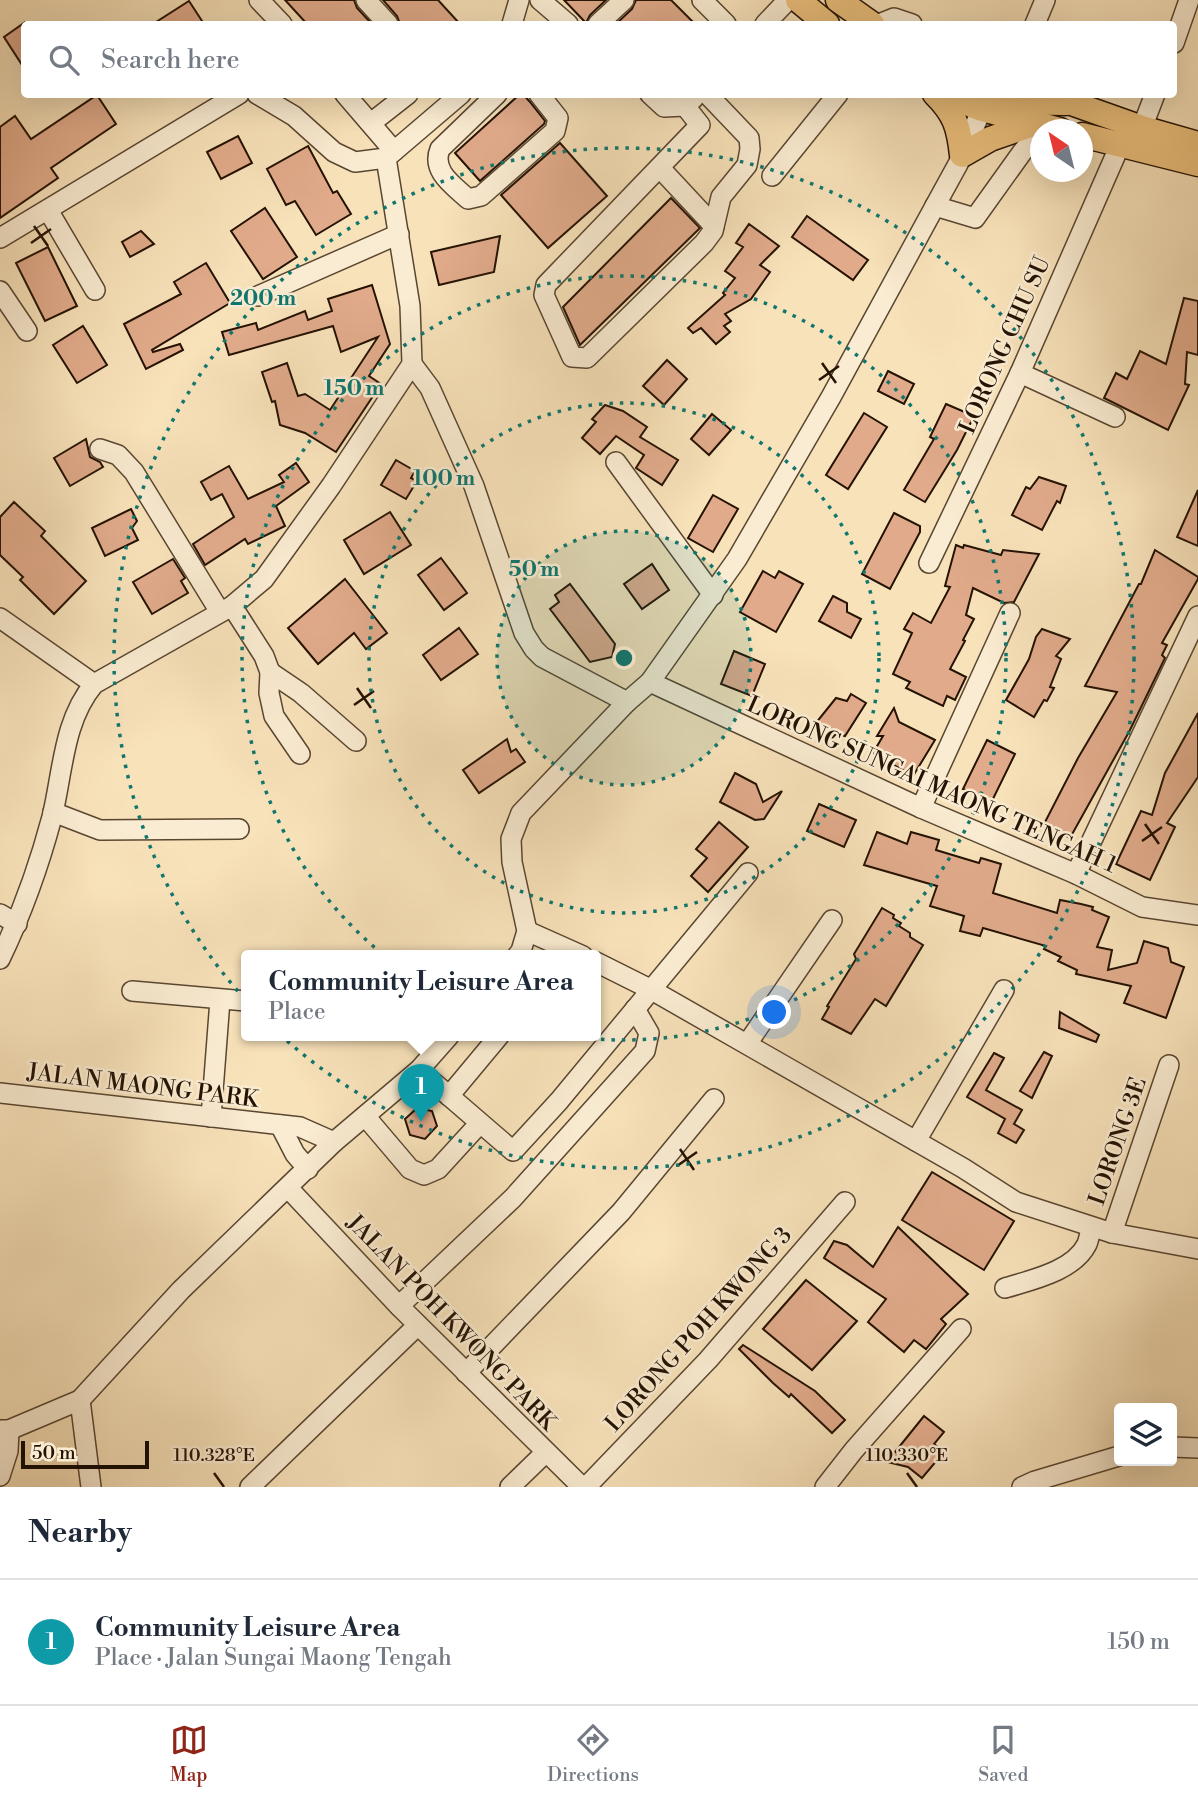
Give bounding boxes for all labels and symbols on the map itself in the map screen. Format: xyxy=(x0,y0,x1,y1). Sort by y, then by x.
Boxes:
north arrow xyxy=(1030,119,1093,182)
street label: LORONG CHU SU xyxy=(953,252,1057,438)
text: 200 m xyxy=(230,286,296,312)
text: 150 m xyxy=(324,376,384,402)
text: 100 m xyxy=(413,466,475,492)
text: 50 m xyxy=(509,557,559,583)
centre of rings xyxy=(612,646,636,670)
street label: LORONG SUNGAI MAONG TENGAH 1 xyxy=(742,690,1121,879)
your location xyxy=(757,995,791,1029)
street label: JALAN MAONG PARK xyxy=(25,1058,262,1114)
pin: 1 xyxy=(398,1064,444,1122)
street label: LORONG 3E xyxy=(1083,1074,1153,1209)
street label: JALAN POH KWONG PARK xyxy=(340,1208,563,1438)
street label: LORONG POH KWONG 3 xyxy=(599,1222,798,1438)
scale bar xyxy=(21,1438,149,1470)
text: 110.328°E xyxy=(173,1444,255,1467)
text: 110.330°E xyxy=(866,1444,948,1467)

